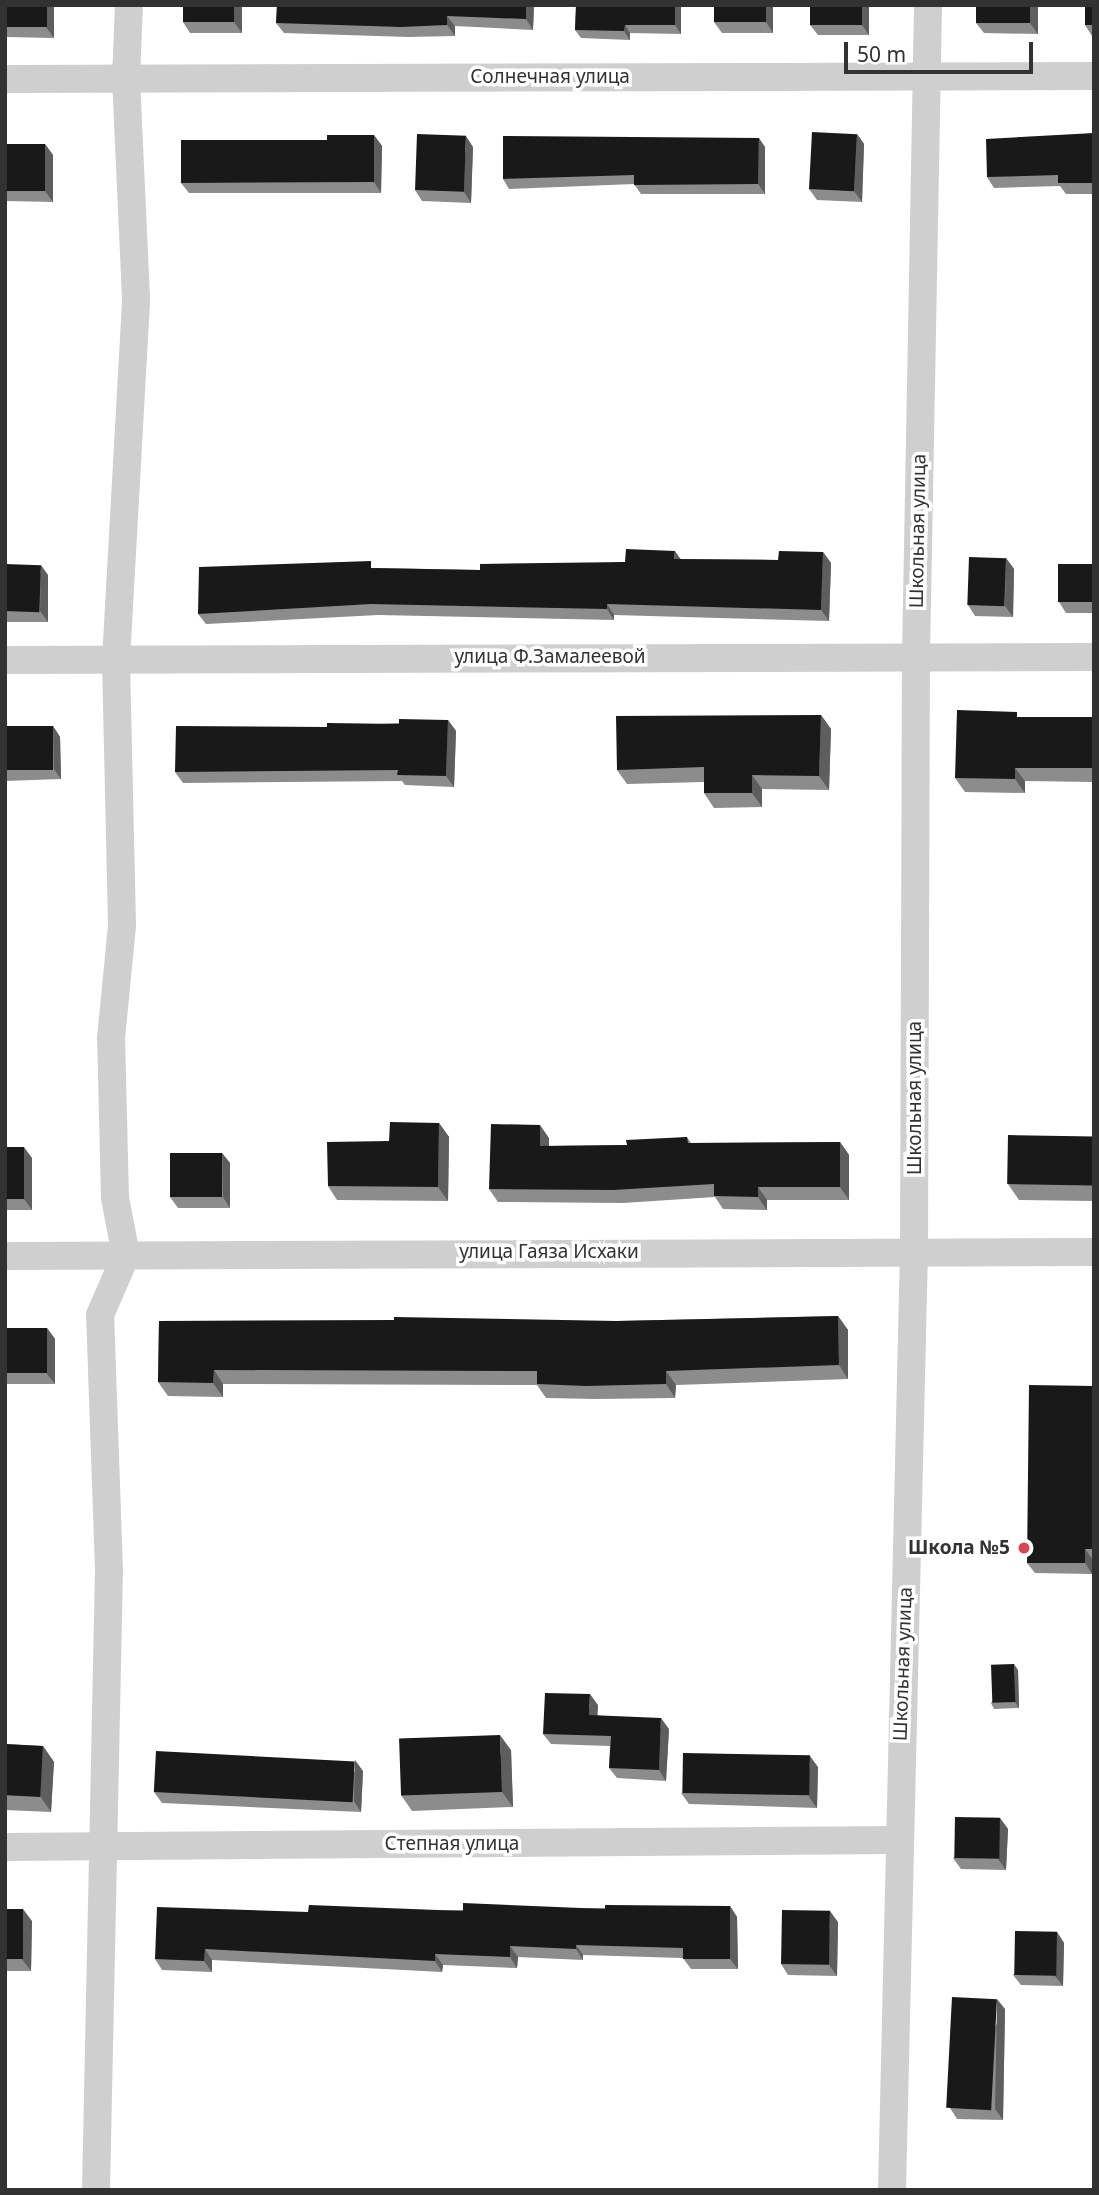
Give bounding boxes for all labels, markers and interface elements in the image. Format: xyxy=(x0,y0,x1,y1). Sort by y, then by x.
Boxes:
scale bar xyxy=(847,28,1036,72)
text: 50 m xyxy=(857,40,906,68)
street label: Солнечная улица xyxy=(470,66,630,88)
street label: Школьная улица xyxy=(905,454,931,608)
street label: улица Ф.Замалеевой xyxy=(454,646,646,668)
street label: Школьная улица xyxy=(904,1021,926,1175)
street label: улица Гаяза Исхаки xyxy=(459,1241,639,1263)
place label: Школа №5 xyxy=(908,1537,1010,1559)
marker: Школа №5 xyxy=(1016,1540,1032,1556)
street label: Школьная улица xyxy=(889,1587,917,1741)
street label: Степная улица xyxy=(385,1833,519,1855)

